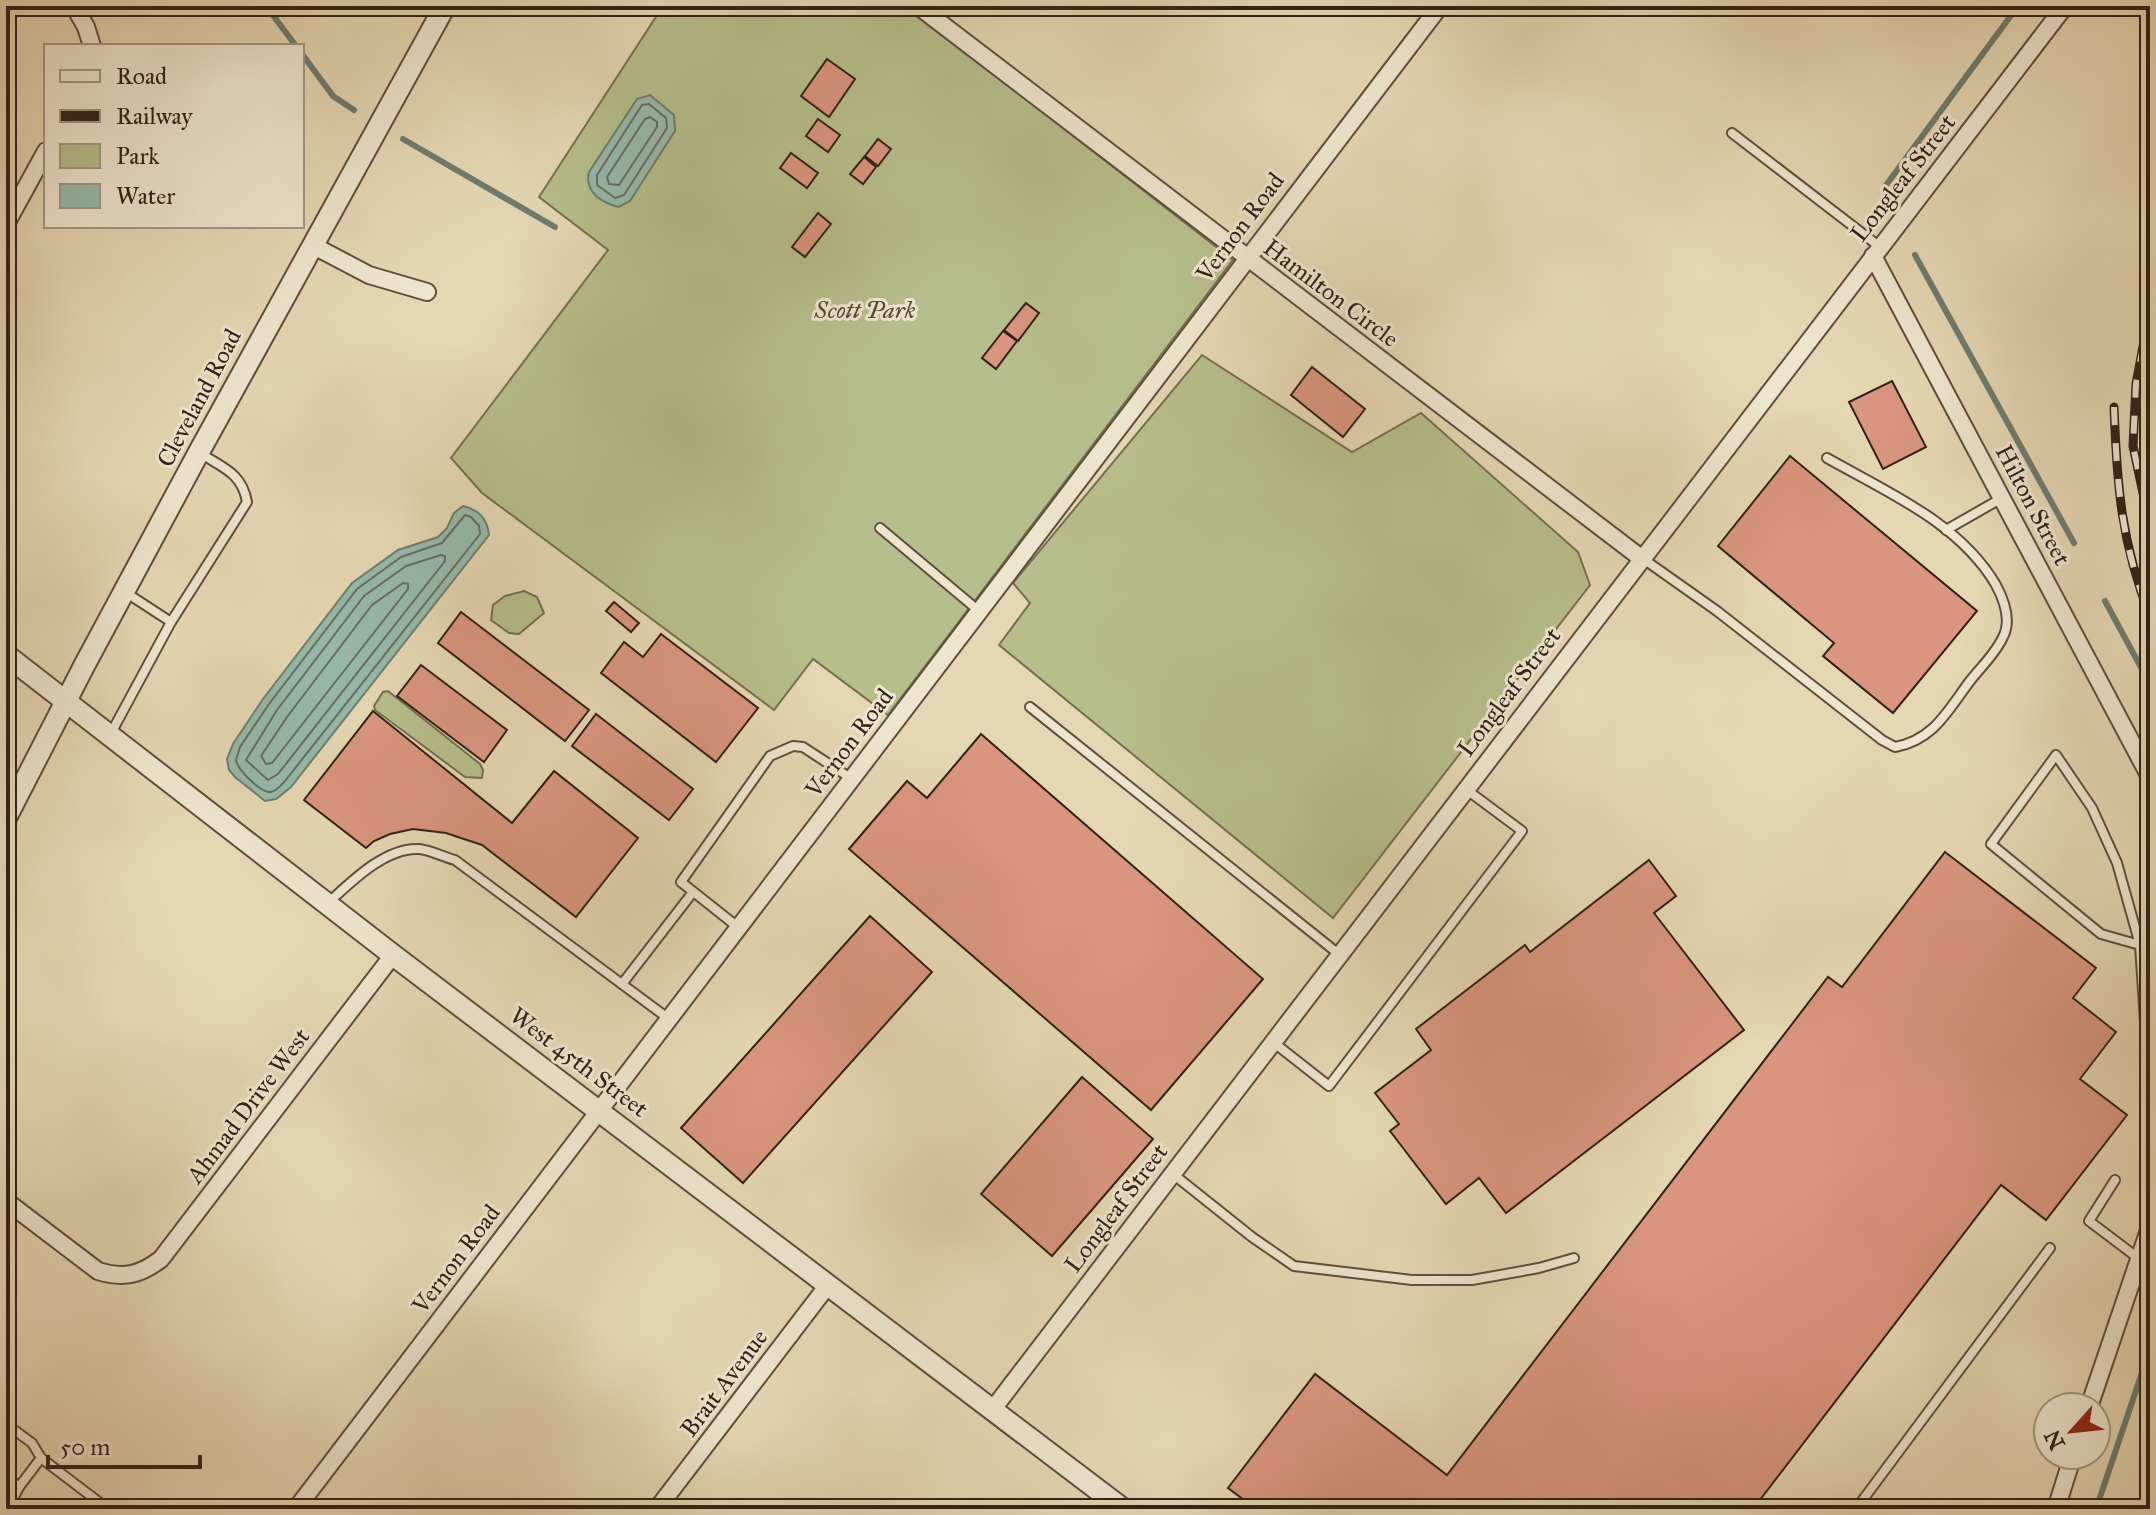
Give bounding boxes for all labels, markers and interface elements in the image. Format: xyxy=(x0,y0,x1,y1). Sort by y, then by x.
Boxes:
legend xyxy=(44,44,304,228)
text: Road xyxy=(116,61,167,91)
text: Railway xyxy=(116,101,193,131)
street label: Longleaf Street xyxy=(1844,108,1962,248)
text: Park xyxy=(116,141,160,171)
street label: Vernon Road xyxy=(1189,167,1291,288)
text: Water xyxy=(116,181,175,211)
street label: Hamilton Circle xyxy=(1258,232,1404,354)
park label: Scott Park xyxy=(814,295,916,325)
street label: Cleveland Road xyxy=(150,324,248,472)
street label: Hilton Street xyxy=(1989,440,2078,571)
street label: Longleaf Street xyxy=(1451,621,1568,762)
street label: Vernon Road xyxy=(798,683,900,804)
street label: West 45th Street xyxy=(504,1000,654,1124)
street label: Ahmad Drive West xyxy=(179,1022,316,1190)
street label: Longleaf Street xyxy=(1058,1137,1175,1278)
street label: Vernon Road xyxy=(405,1199,507,1320)
street label: Brait Avenue xyxy=(674,1323,774,1443)
north arrow xyxy=(2032,1391,2112,1471)
scale bar xyxy=(48,1419,200,1469)
text: N xyxy=(2038,1425,2071,1454)
text: 50 m xyxy=(60,1432,110,1462)

